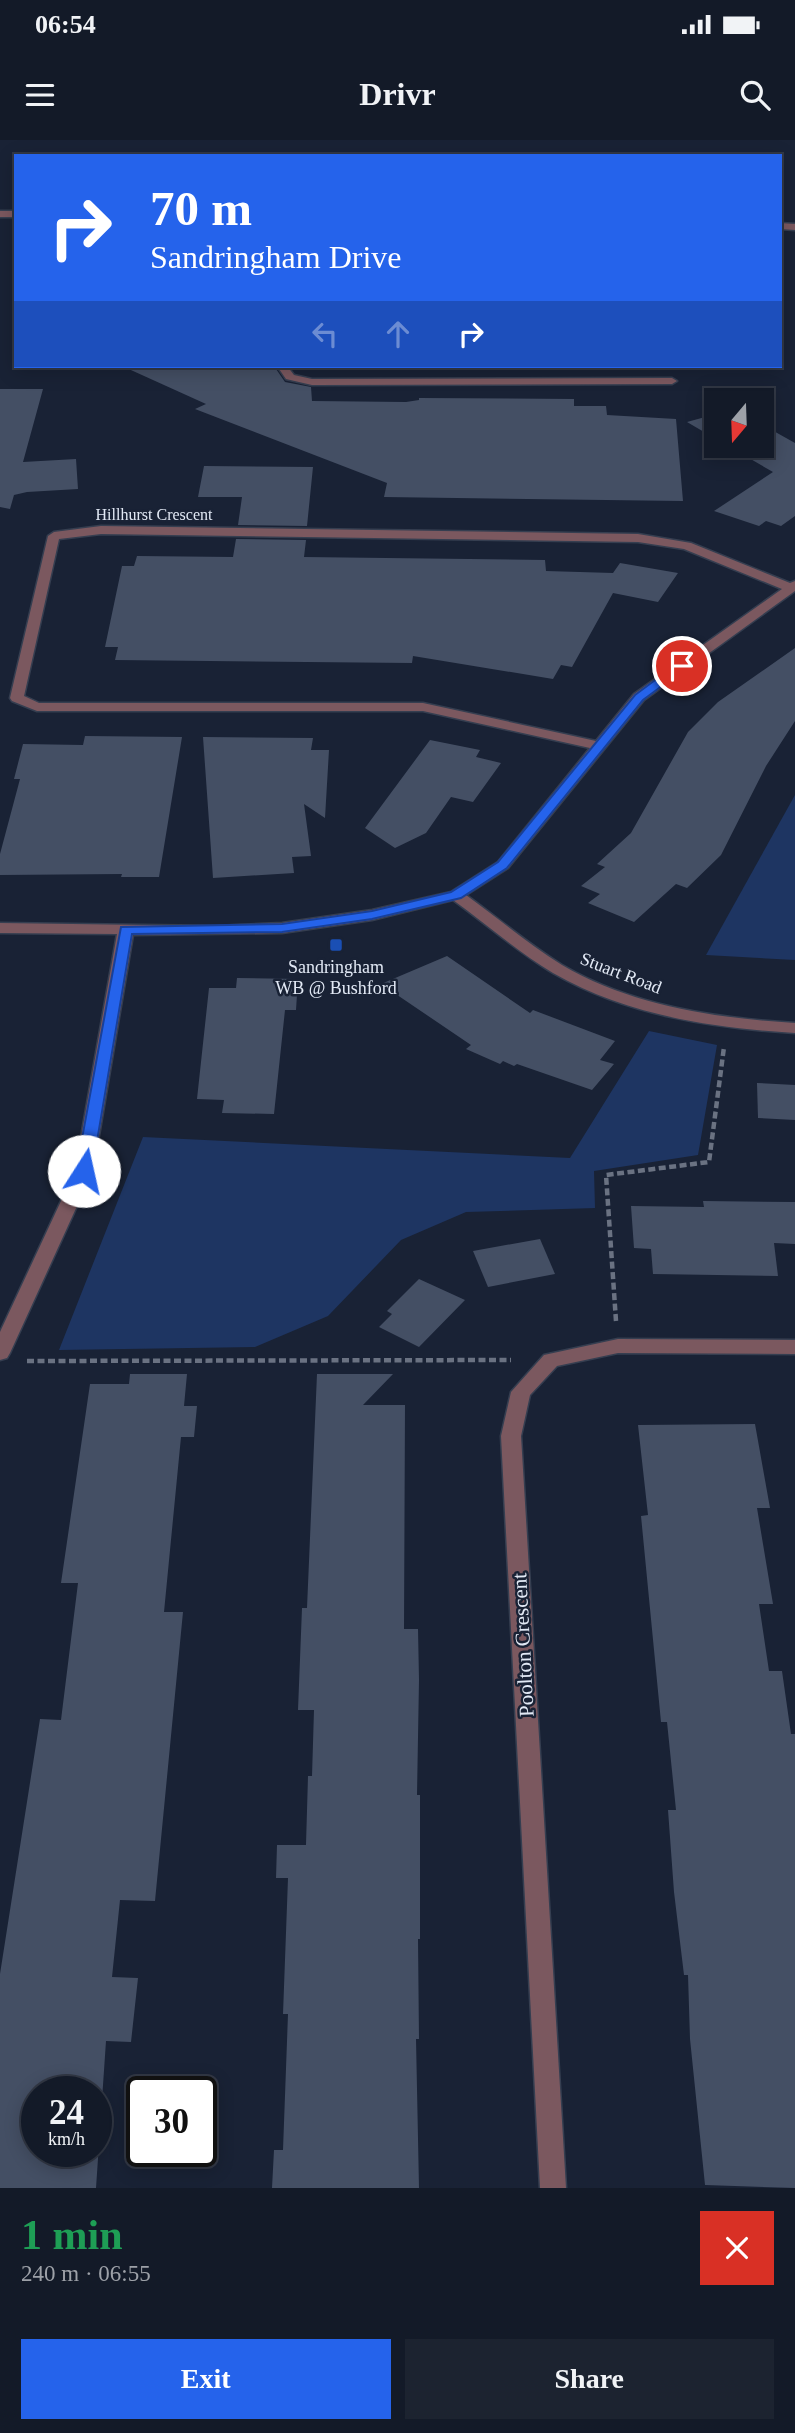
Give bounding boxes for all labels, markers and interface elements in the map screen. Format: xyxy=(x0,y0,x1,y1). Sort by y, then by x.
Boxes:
text: 06:54 xyxy=(35,10,96,39)
icon: menu xyxy=(21,76,59,114)
text: Drivr xyxy=(359,76,436,112)
icon: search xyxy=(736,76,774,114)
text: 70 m xyxy=(150,181,252,236)
icon: right xyxy=(35,182,126,273)
text: Sandringham Drive xyxy=(150,239,402,275)
icon: left xyxy=(306,315,344,353)
icon: ahead xyxy=(379,315,417,353)
icon: right xyxy=(452,315,490,353)
north arrow xyxy=(704,388,774,458)
map controls xyxy=(704,388,774,458)
street label: Hillhurst Crescent xyxy=(96,506,213,523)
pin xyxy=(652,636,712,696)
icon: arrive xyxy=(663,647,701,685)
marker: Sandringham WB @ Bushford xyxy=(328,937,344,953)
street label: Stuart Road xyxy=(578,948,664,998)
place label: Sandringham WB @ Bushford xyxy=(275,957,397,998)
position arrow xyxy=(47,1134,121,1208)
street label: Poolton Crescent xyxy=(507,1572,539,1718)
speed limit sign: 30 xyxy=(126,2076,217,2167)
text: 24 xyxy=(49,2093,84,2132)
text: km/h xyxy=(48,2129,85,2149)
button: close xyxy=(700,2211,774,2285)
text: 1 min xyxy=(21,2212,123,2258)
text: 240 m · 06:55 xyxy=(21,2261,151,2286)
button: Exit xyxy=(21,2339,391,2419)
button: Share xyxy=(405,2339,774,2419)

